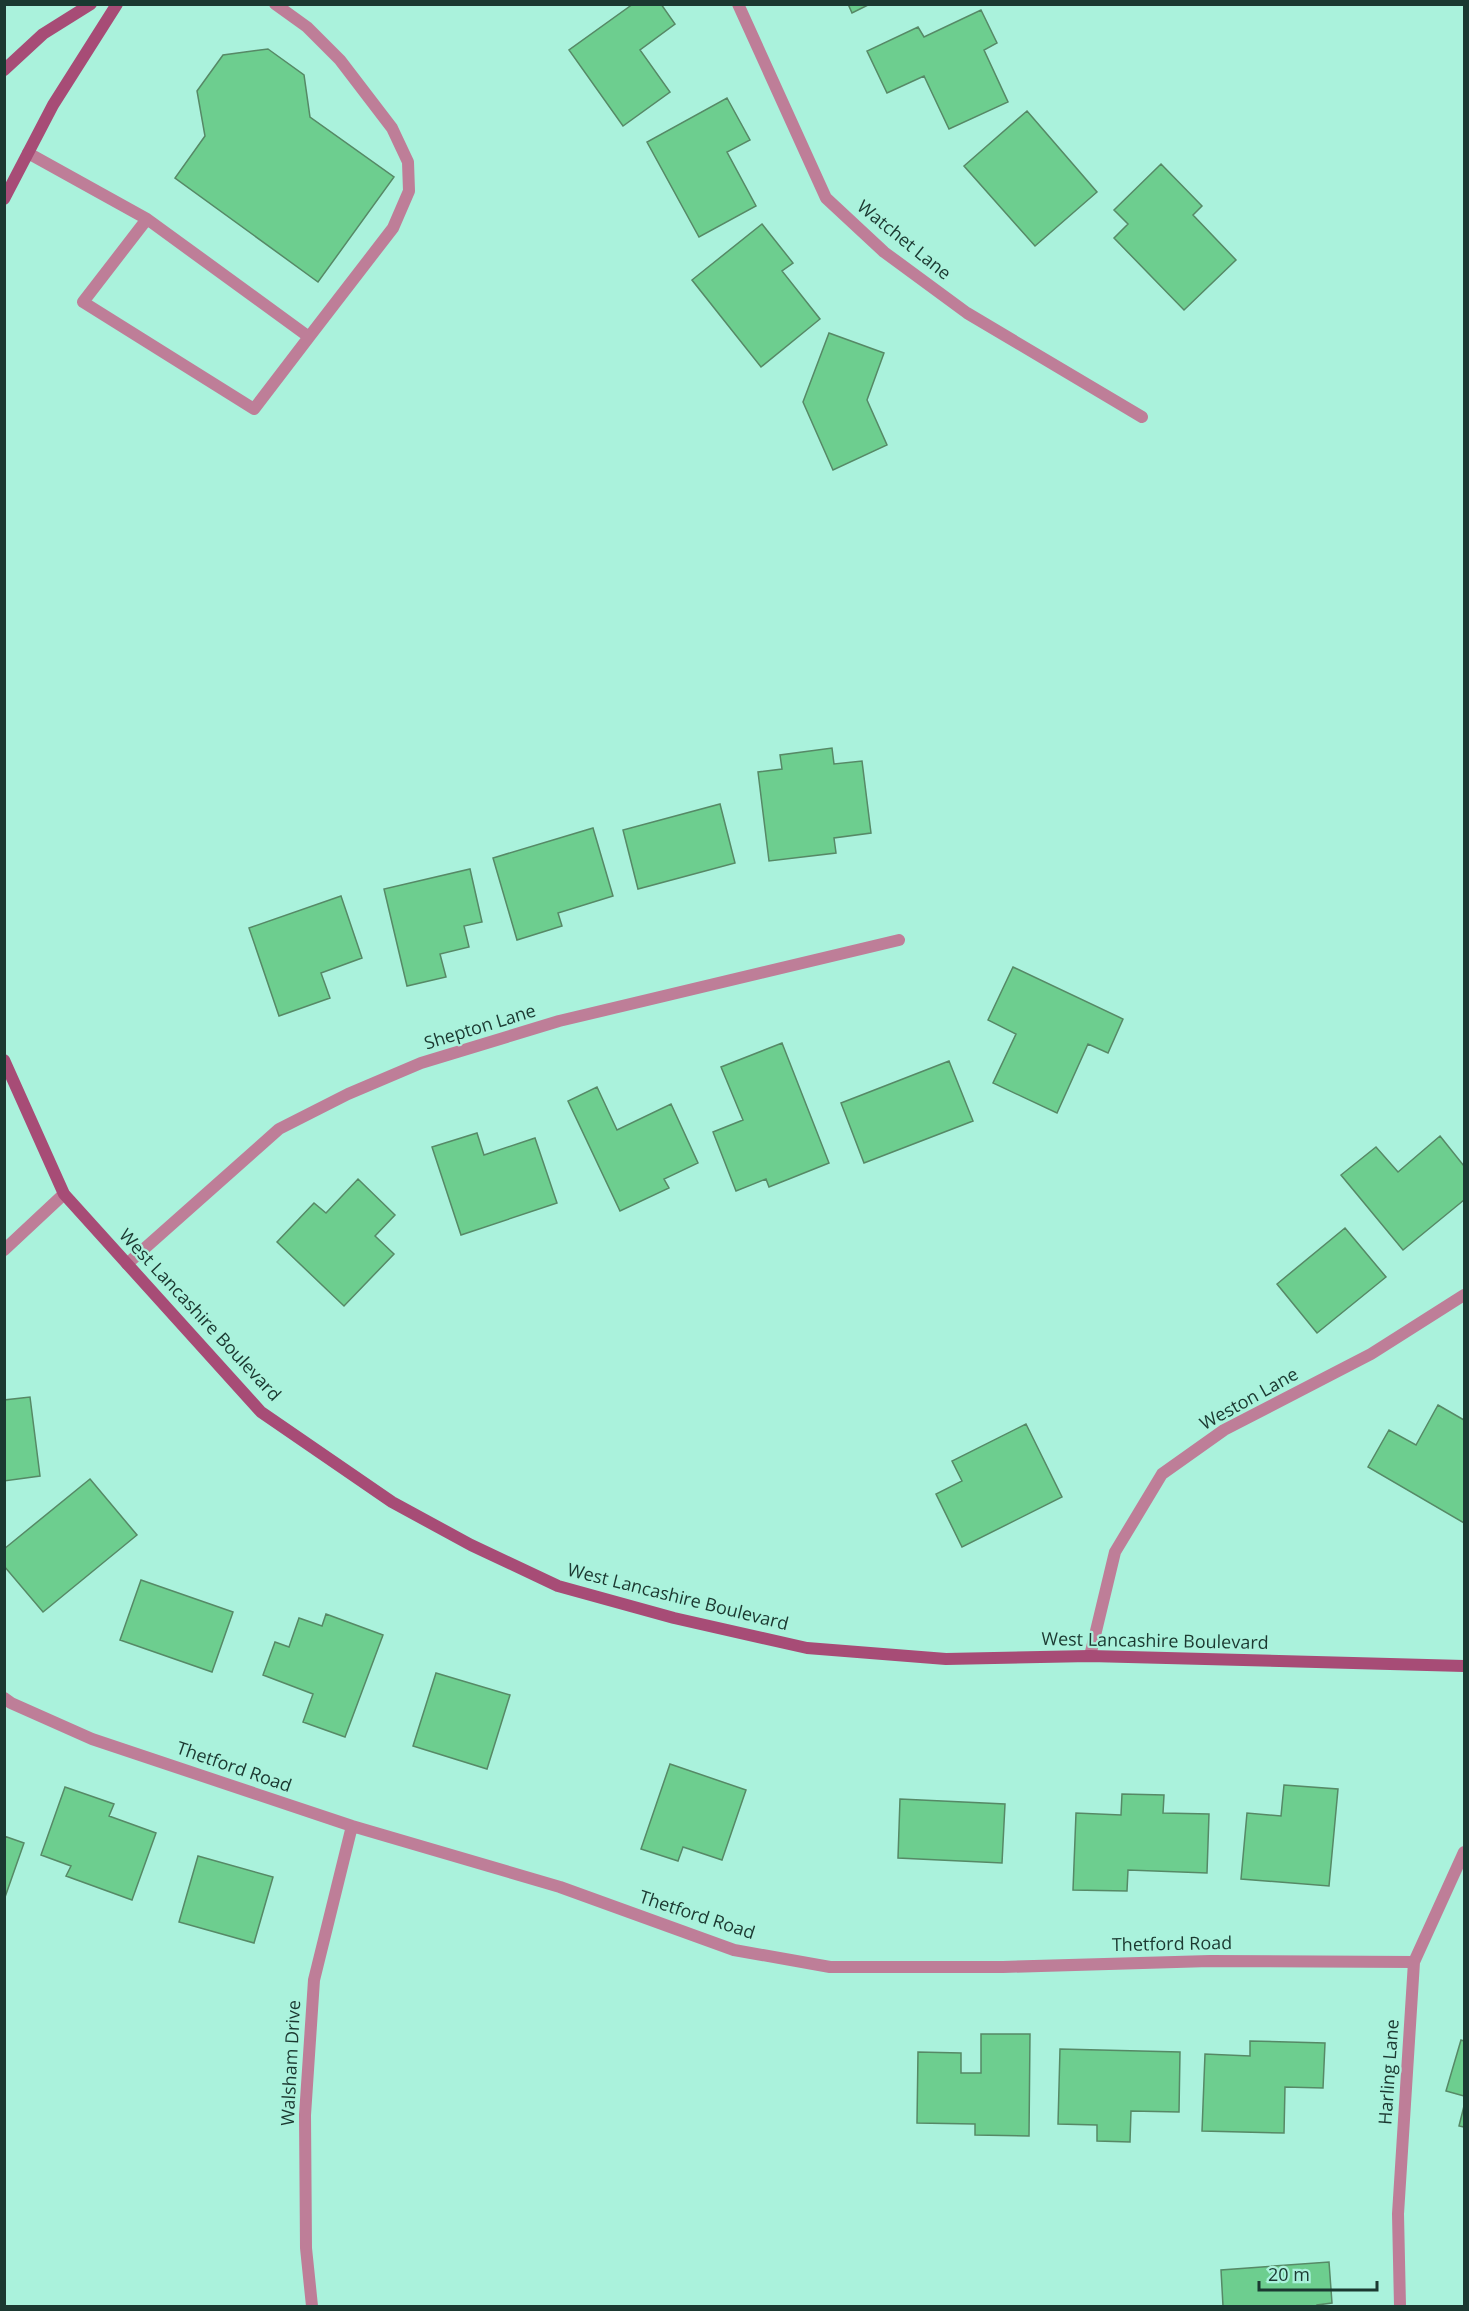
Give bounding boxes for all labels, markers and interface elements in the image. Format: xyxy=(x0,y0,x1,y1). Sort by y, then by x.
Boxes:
street label: Watchet Lane xyxy=(853,194,957,285)
street label: Shepton Lane xyxy=(421,998,538,1054)
street label: West Lancashire Boulevard xyxy=(114,1223,287,1406)
street label: Weston Lane xyxy=(1195,1361,1302,1435)
street label: West Lancashire Boulevard xyxy=(565,1557,791,1635)
street label: West Lancashire Boulevard xyxy=(1041,1626,1269,1654)
street label: Thetford Road xyxy=(174,1735,295,1797)
street label: Thetford Road xyxy=(636,1884,758,1944)
street label: Thetford Road xyxy=(1112,1930,1232,1956)
street label: Walsham Drive xyxy=(275,1999,305,2127)
street label: Harling Lane xyxy=(1372,2018,1404,2126)
scale bar xyxy=(1259,2254,1378,2292)
text: 20 m xyxy=(1268,2262,1310,2286)

